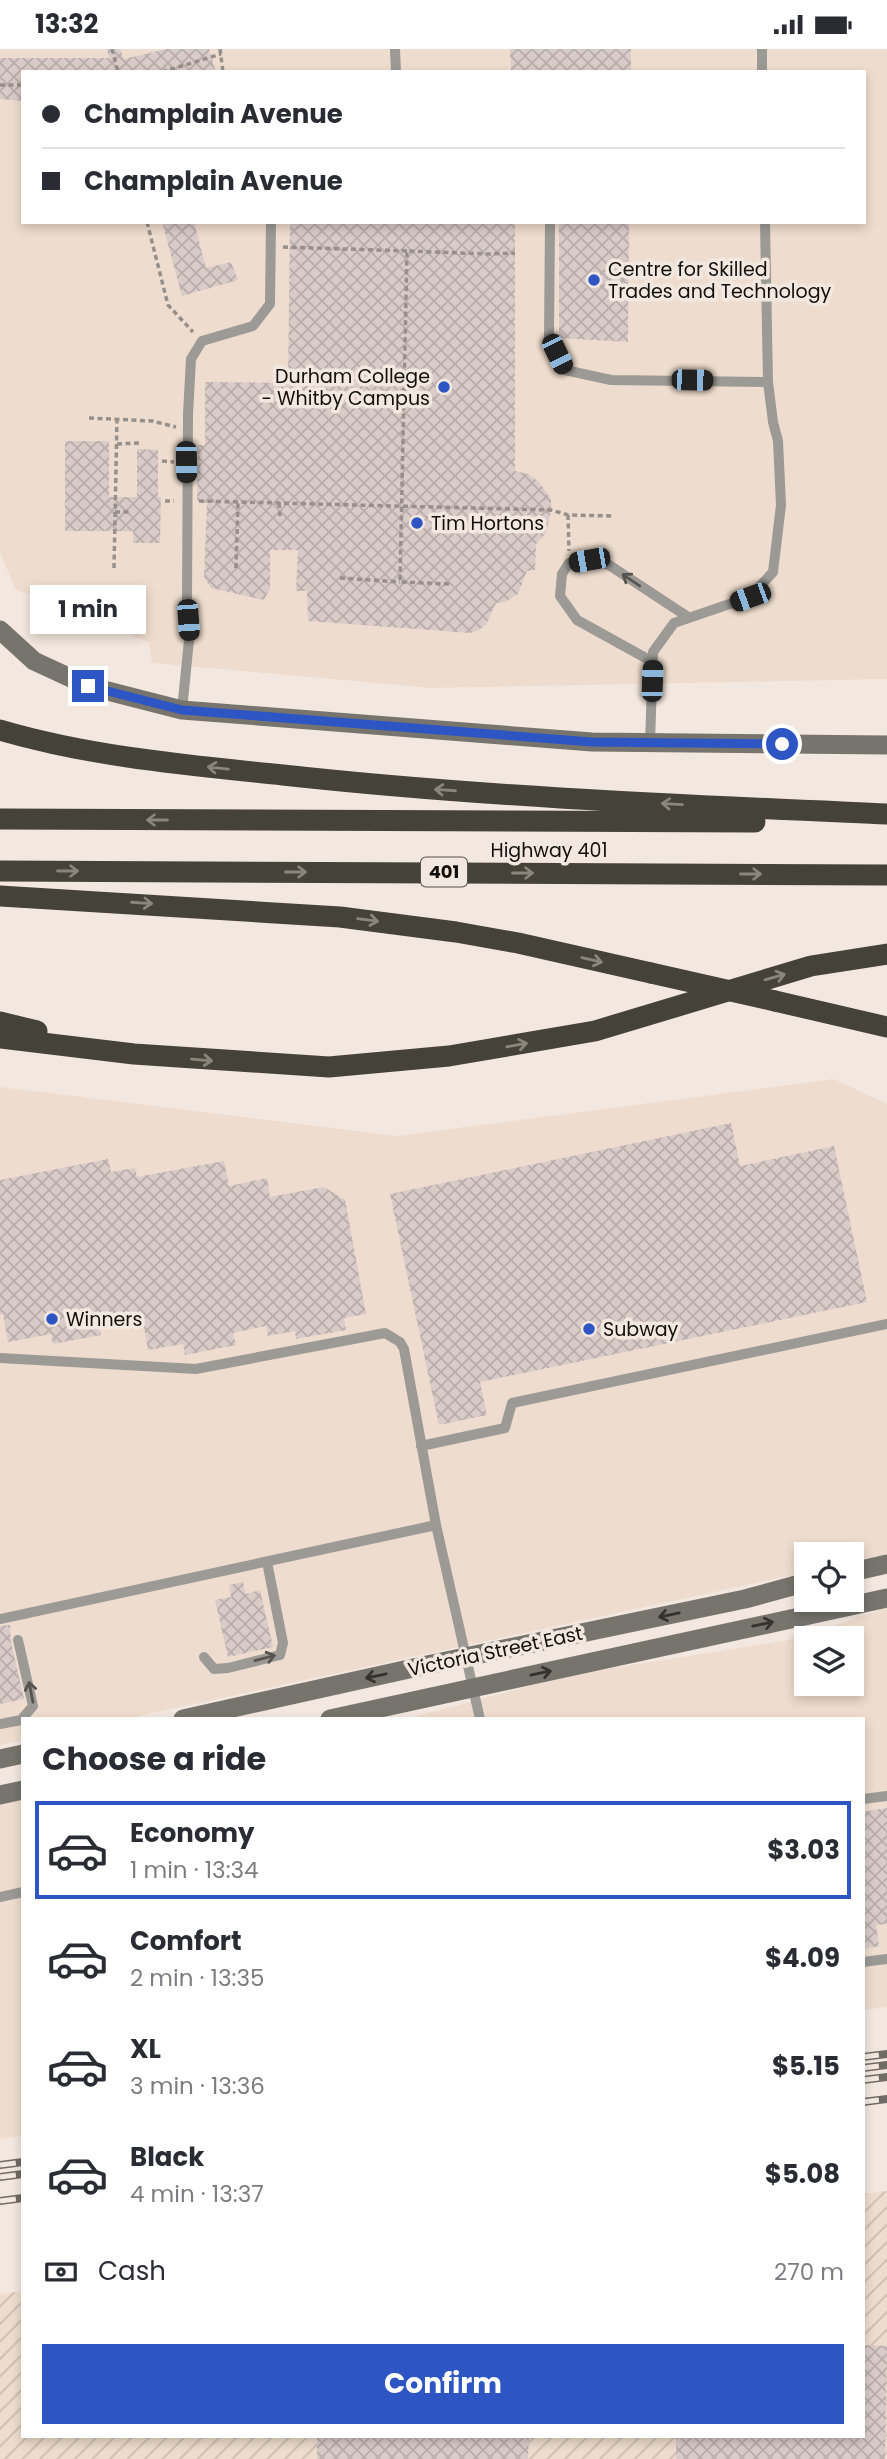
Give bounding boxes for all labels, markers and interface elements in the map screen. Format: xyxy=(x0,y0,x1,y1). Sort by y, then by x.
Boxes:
text: 13:32 xyxy=(35,6,98,42)
text: Champlain Avenue xyxy=(84,96,343,132)
text: Champlain Avenue xyxy=(84,163,343,199)
place label: Centre for Skilled Trades and Technology xyxy=(608,256,831,305)
marker: Centre for Skilled Trades and Technology xyxy=(586,272,602,288)
car xyxy=(539,331,576,377)
place label: Durham College - Whitby Campus xyxy=(262,363,430,412)
car xyxy=(671,369,714,391)
marker: Durham College - Whitby Campus xyxy=(436,379,452,395)
car xyxy=(176,441,197,483)
place label: Tim Hortons xyxy=(431,510,544,537)
marker: Tim Hortons xyxy=(409,515,425,531)
car xyxy=(567,546,612,574)
one-way arrow xyxy=(622,572,641,587)
car xyxy=(727,580,774,614)
callout: 1 min xyxy=(30,585,146,633)
text: 1 min xyxy=(58,593,118,625)
car xyxy=(177,598,200,642)
car xyxy=(641,660,664,702)
route end xyxy=(72,670,104,702)
route start xyxy=(766,728,798,760)
one-way arrow xyxy=(208,762,230,775)
one-way arrow xyxy=(434,783,457,796)
one-way arrow xyxy=(661,798,684,811)
one-way arrow xyxy=(146,813,169,827)
street label: Highway 401 xyxy=(491,837,607,864)
road number: 401 xyxy=(421,857,467,887)
one-way arrow xyxy=(56,864,79,878)
one-way arrow xyxy=(284,865,307,878)
one-way arrow xyxy=(511,866,534,880)
one-way arrow xyxy=(739,867,762,881)
one-way arrow xyxy=(130,897,153,910)
one-way arrow xyxy=(356,914,379,927)
one-way arrow xyxy=(580,953,603,967)
one-way arrow xyxy=(764,969,786,982)
one-way arrow xyxy=(505,1037,528,1051)
one-way arrow xyxy=(190,1054,213,1067)
place label: Winners xyxy=(66,1306,142,1333)
marker: Winners xyxy=(44,1311,60,1327)
place label: Subway xyxy=(603,1316,679,1343)
marker: Subway xyxy=(581,1321,597,1337)
map controls xyxy=(794,1542,864,1696)
button: locate xyxy=(794,1542,864,1612)
one-way arrow xyxy=(658,1608,681,1622)
one-way arrow xyxy=(751,1617,774,1631)
street label: Victoria Street East xyxy=(405,1620,585,1683)
button: layers xyxy=(794,1626,864,1696)
one-way arrow xyxy=(254,1651,276,1664)
one-way arrow xyxy=(529,1666,552,1679)
one-way arrow xyxy=(365,1670,388,1683)
one-way arrow xyxy=(24,1681,37,1704)
text: Choose a ride xyxy=(42,1736,266,1781)
text: Economy xyxy=(130,1815,254,1851)
icon: car xyxy=(46,1819,109,1882)
text: $3.03 xyxy=(767,1832,840,1868)
text: 1 min · 13:34 xyxy=(130,1854,259,1886)
text: Comfort xyxy=(130,1923,242,1959)
icon: car xyxy=(46,1927,109,1990)
text: $4.09 xyxy=(765,1940,840,1976)
text: 2 min · 13:35 xyxy=(130,1962,264,1994)
text: XL xyxy=(130,2031,161,2067)
icon: car xyxy=(46,2035,109,2098)
text: $5.15 xyxy=(772,2048,840,2084)
text: 3 min · 13:36 xyxy=(130,2070,265,2102)
text: Black xyxy=(130,2139,204,2175)
icon: car xyxy=(46,2143,109,2206)
text: $5.08 xyxy=(765,2156,840,2192)
text: 4 min · 13:37 xyxy=(130,2178,264,2210)
icon: cash xyxy=(42,2253,80,2291)
text: Cash xyxy=(98,2253,166,2289)
text: 270 m xyxy=(774,2256,844,2288)
button: Confirm xyxy=(42,2344,844,2424)

